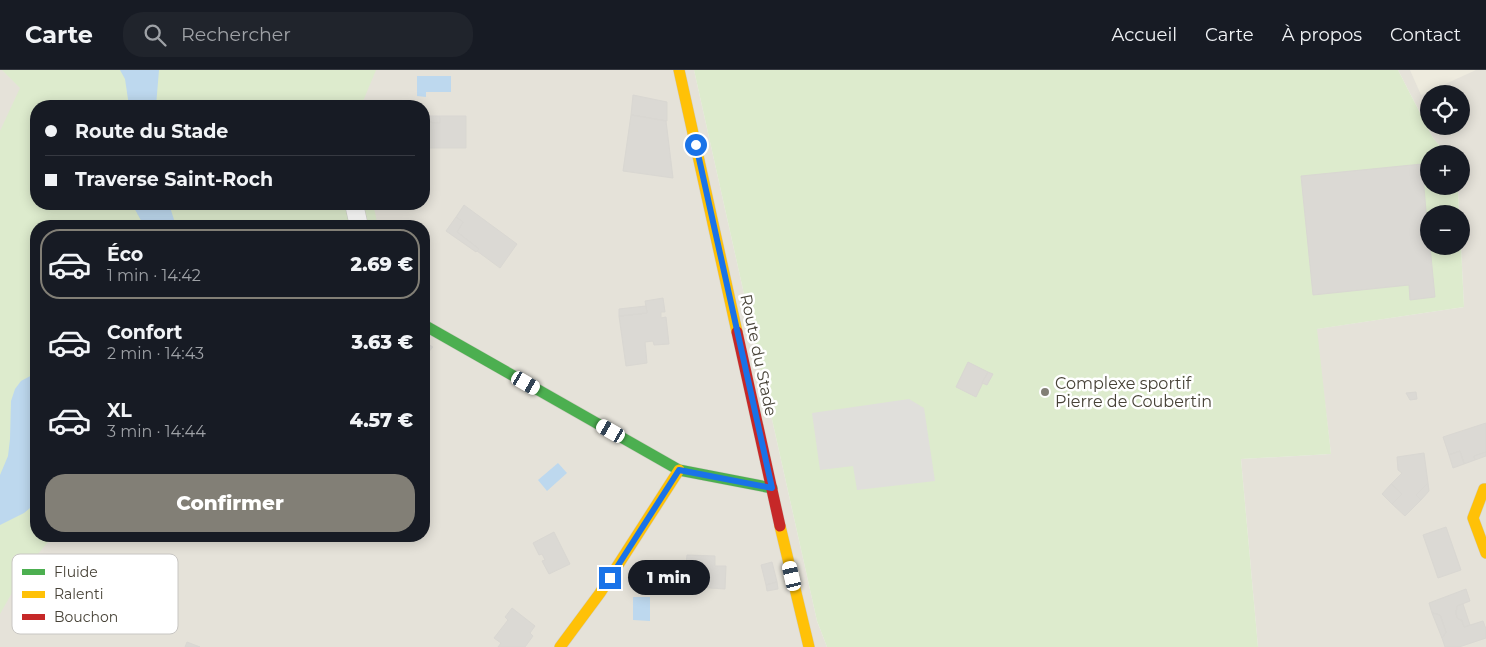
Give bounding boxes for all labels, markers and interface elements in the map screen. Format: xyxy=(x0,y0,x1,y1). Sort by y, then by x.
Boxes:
search box xyxy=(123,12,473,57)
text: Carte xyxy=(25,20,93,49)
icon: search xyxy=(141,21,169,49)
text: Rechercher xyxy=(181,23,291,46)
text: Accueil xyxy=(1112,24,1177,46)
text: Carte xyxy=(1205,24,1254,46)
text: À propos xyxy=(1282,24,1362,46)
text: Contact xyxy=(1390,24,1461,46)
map controls xyxy=(1420,85,1470,255)
button: locate xyxy=(1420,85,1470,135)
text: Route du Stade xyxy=(75,120,228,143)
route start xyxy=(685,134,707,156)
button: + xyxy=(1420,145,1470,195)
text: Traverse Saint-Roch xyxy=(75,168,273,191)
button: − xyxy=(1420,205,1470,255)
icon: car xyxy=(47,242,92,287)
text: Éco xyxy=(107,243,143,266)
text: 2.69 € xyxy=(351,253,413,276)
text: 1 min · 14:42 xyxy=(107,266,201,285)
street label: Route du Stade xyxy=(736,292,781,418)
icon: car xyxy=(47,320,92,365)
text: Confort xyxy=(107,321,182,344)
text: 3.63 € xyxy=(352,331,413,354)
text: 2 min · 14:43 xyxy=(107,344,204,363)
car xyxy=(509,369,542,397)
place label: Complexe sportif Pierre de Coubertin xyxy=(1055,374,1212,411)
marker: Complexe sportif Pierre de Coubertin xyxy=(1039,386,1051,398)
icon: car xyxy=(47,398,92,443)
text: XL xyxy=(107,399,132,422)
text: 4.57 € xyxy=(350,409,413,432)
car xyxy=(594,417,627,445)
text: 3 min · 14:44 xyxy=(107,422,206,441)
button: Confirmer xyxy=(45,474,415,532)
legend xyxy=(12,554,178,634)
callout: 1 min xyxy=(628,560,710,596)
car xyxy=(781,560,802,592)
text: Fluide xyxy=(54,563,98,581)
route end xyxy=(599,567,621,589)
text: 1 min xyxy=(647,568,691,587)
text: Ralenti xyxy=(54,585,103,603)
text: Bouchon xyxy=(54,608,118,626)

